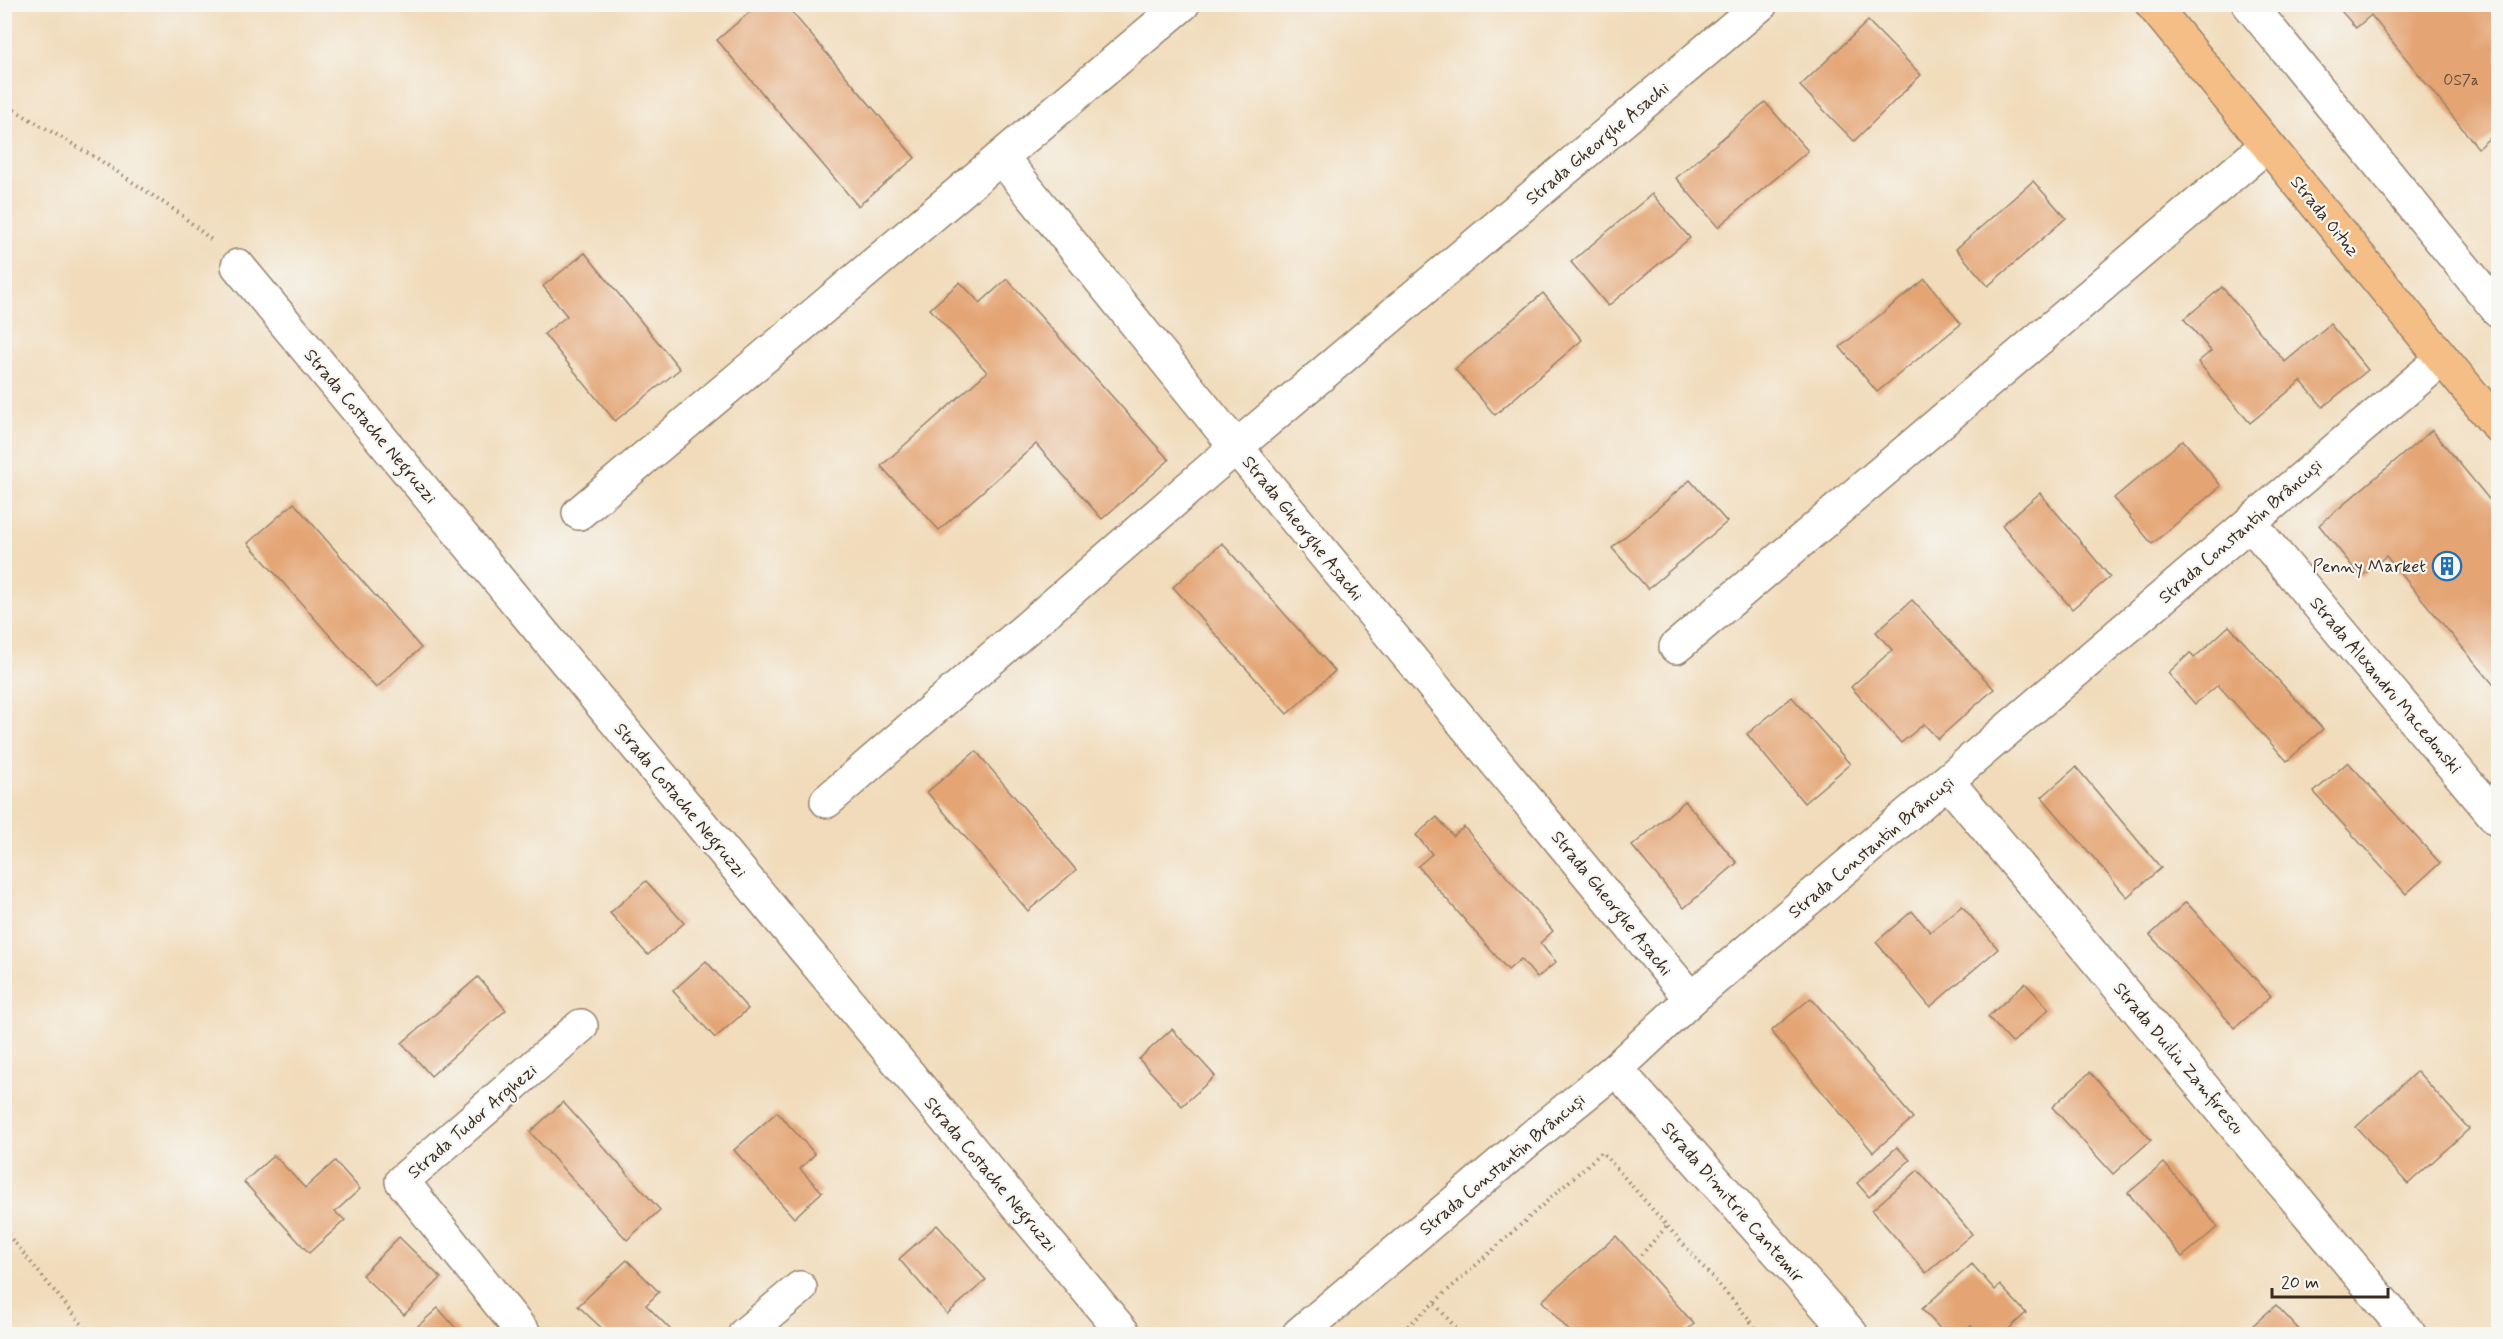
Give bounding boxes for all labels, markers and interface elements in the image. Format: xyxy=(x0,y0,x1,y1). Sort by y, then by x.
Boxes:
house number: OS7a xyxy=(2443,71,2479,91)
street label: Strada Gheorghe Asachi xyxy=(1521,77,1676,212)
street label: Strada Oituz xyxy=(2284,171,2364,262)
street label: Strada Costache Negruzzi xyxy=(297,344,442,510)
street label: Strada Gheorghe Asachi xyxy=(1235,451,1368,607)
street label: Strada Constantin Brâncuși xyxy=(2154,454,2328,610)
building icon: Penny Market xyxy=(2431,550,2463,582)
place label: Penny Market xyxy=(2313,555,2426,579)
street label: Strada Alexandru Macedonski xyxy=(2304,592,2466,779)
street label: Strada Costache Negruzzi xyxy=(607,718,752,884)
street label: Strada Constantin Brâncuși xyxy=(1784,771,1960,924)
street label: Strada Gheorghe Asachi xyxy=(1544,826,1677,982)
street label: Strada Duiliu Zamfirescu xyxy=(2107,978,2249,1140)
street label: Strada Tudor Arghezi xyxy=(403,1059,543,1185)
street label: Strada Constantin Brâncuși xyxy=(1415,1088,1591,1241)
street label: Strada Costache Negruzzi xyxy=(917,1092,1062,1258)
street label: Strada Dimitrie Cantemir xyxy=(1656,1117,1809,1289)
scale bar xyxy=(2272,1261,2388,1299)
text: 20 m xyxy=(2281,1271,2319,1295)

